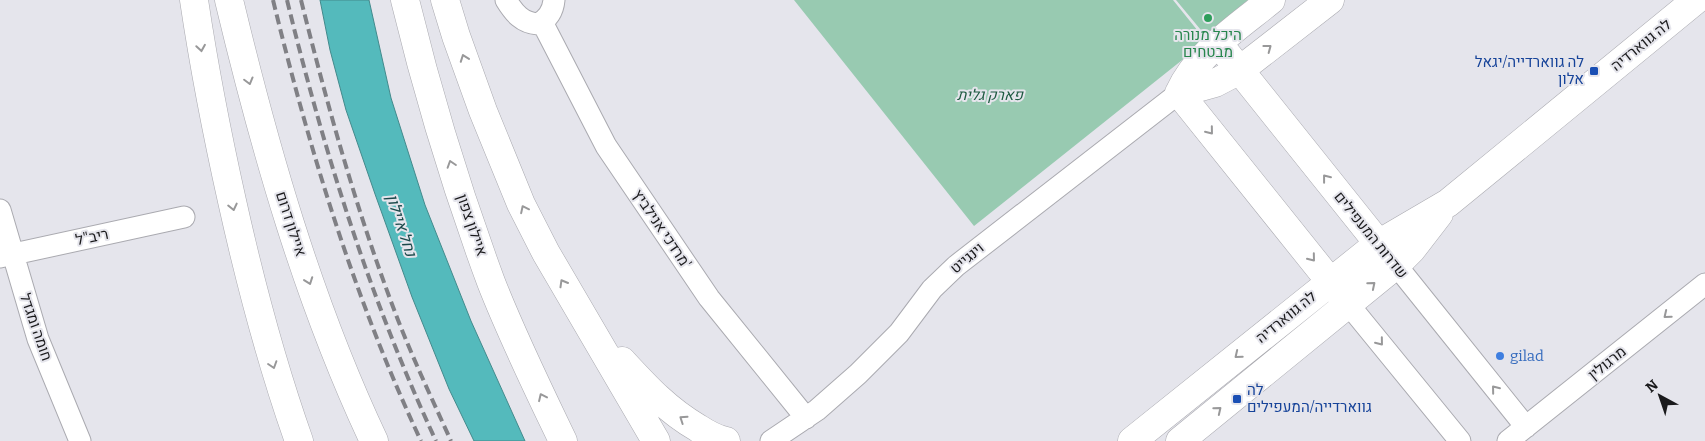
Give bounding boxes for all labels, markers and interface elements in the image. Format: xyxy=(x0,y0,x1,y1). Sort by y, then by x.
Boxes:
marker: היכל מנורה מבטחים xyxy=(1202,12,1214,24)
street label: לה גווארדיה xyxy=(1607,15,1675,75)
place label: היכל מנורה מבטחים xyxy=(1174,26,1242,61)
one-way arrow xyxy=(196,44,206,53)
one-way arrow xyxy=(1262,45,1271,53)
place label: לה גווארדייה/יגאל אלון xyxy=(1475,53,1584,88)
one-way arrow xyxy=(460,54,470,63)
marker: לה גווארדייה/יגאל אלון xyxy=(1588,65,1600,77)
one-way arrow xyxy=(244,77,254,85)
park label: פארק גלית xyxy=(957,86,1025,104)
one-way arrow xyxy=(1205,125,1213,134)
one-way arrow xyxy=(447,161,457,169)
one-way arrow xyxy=(1322,175,1331,184)
street label: מרדכי אנילביץ' xyxy=(629,186,695,272)
street label: שדרות המעפילים xyxy=(1330,188,1412,282)
street label: איילון דרום xyxy=(272,189,310,259)
water label: נחל איילון xyxy=(383,192,421,260)
street label: איילון צפון xyxy=(453,192,491,258)
one-way arrow xyxy=(227,203,238,212)
one-way arrow xyxy=(520,205,530,214)
street label: ריב"ל xyxy=(74,225,110,249)
street label: וינגייט xyxy=(946,239,988,277)
one-way arrow xyxy=(1306,252,1314,261)
one-way arrow xyxy=(303,276,313,285)
one-way arrow xyxy=(559,279,569,288)
one-way arrow xyxy=(1367,282,1376,291)
street label: לה גווארדיה xyxy=(1252,287,1320,347)
street label: חומה ומגדל xyxy=(16,291,56,363)
one-way arrow xyxy=(1664,309,1673,317)
one-way arrow xyxy=(1374,337,1383,346)
street label: מרגולין xyxy=(1584,342,1630,384)
place label: gilad xyxy=(1510,347,1544,365)
one-way arrow xyxy=(1234,350,1243,359)
marker: gilad xyxy=(1494,350,1506,362)
one-way arrow xyxy=(268,360,278,369)
north arrow xyxy=(1635,371,1685,421)
text: N xyxy=(1642,376,1662,396)
place label: לה גווארדייה/המעפילים xyxy=(1247,381,1372,416)
one-way arrow xyxy=(1493,386,1501,395)
one-way arrow xyxy=(538,393,548,402)
marker: לה גווארדייה/המעפילים xyxy=(1231,393,1243,405)
one-way arrow xyxy=(1212,408,1221,416)
one-way arrow xyxy=(680,416,689,425)

